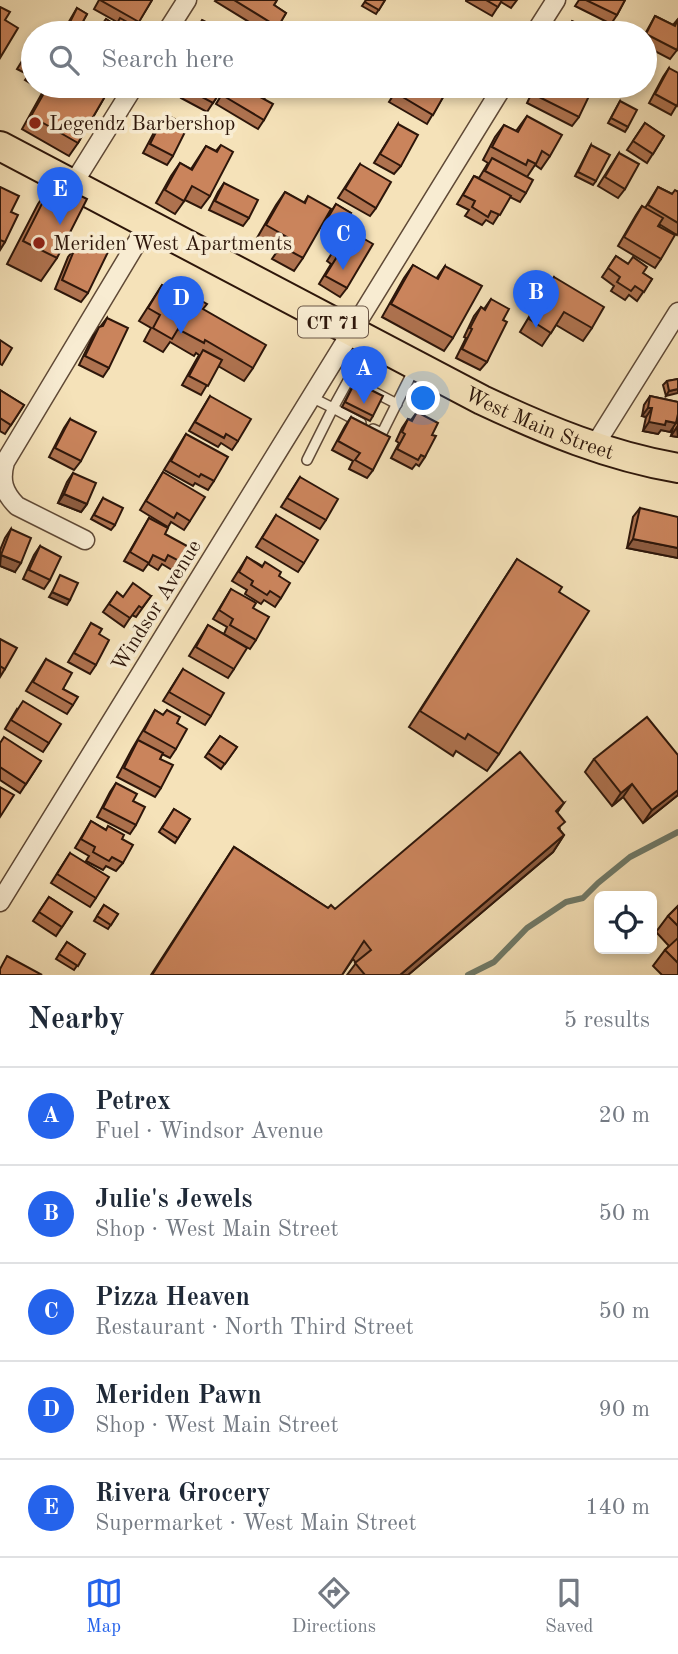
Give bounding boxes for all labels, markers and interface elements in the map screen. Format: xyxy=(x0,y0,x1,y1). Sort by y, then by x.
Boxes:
search box xyxy=(21,21,657,98)
icon: search xyxy=(45,41,83,79)
text: Search here xyxy=(101,47,234,73)
place label: Legendz Barbershop xyxy=(49,114,235,135)
marker: Legendz Barbershop xyxy=(27,115,43,131)
pin: E xyxy=(37,167,83,225)
pin: C xyxy=(320,212,366,270)
place label: Meriden West Apartments xyxy=(53,234,292,255)
marker: Meriden West Apartments xyxy=(31,235,47,251)
pin: B xyxy=(513,270,559,328)
pin: D xyxy=(158,276,204,334)
road number: CT 71 xyxy=(298,306,368,338)
pin: A xyxy=(341,346,387,404)
your location xyxy=(406,381,440,415)
street label: West Main Street xyxy=(461,384,616,464)
street label: Windsor Avenue xyxy=(109,537,206,675)
map controls xyxy=(594,891,657,954)
button: locate xyxy=(594,891,657,954)
text: Nearby xyxy=(28,1005,125,1035)
text: 5 results xyxy=(564,1009,650,1032)
text: Petrex xyxy=(95,1089,171,1115)
text: A xyxy=(42,1104,60,1127)
text: 20 m xyxy=(599,1104,650,1127)
text: Fuel · Windsor Avenue xyxy=(95,1120,323,1143)
text: Julie's Jewels xyxy=(95,1187,253,1213)
text: B xyxy=(43,1202,59,1225)
text: 50 m xyxy=(599,1202,650,1225)
text: Shop · West Main Street xyxy=(95,1218,338,1241)
text: Pizza Heaven xyxy=(95,1285,250,1311)
text: C xyxy=(43,1300,59,1323)
text: 50 m xyxy=(599,1300,650,1323)
text: Restaurant · North Third Street xyxy=(95,1316,414,1339)
text: Meriden Pawn xyxy=(95,1383,262,1409)
text: D xyxy=(42,1398,60,1421)
text: 90 m xyxy=(599,1398,650,1421)
text: Shop · West Main Street xyxy=(95,1414,338,1437)
text: Rivera Grocery xyxy=(95,1481,271,1507)
text: E xyxy=(43,1496,59,1519)
text: 140 m xyxy=(585,1496,650,1519)
text: Supermarket · West Main Street xyxy=(95,1512,417,1535)
tab: Map xyxy=(85,1574,123,1639)
tab: Directions xyxy=(292,1574,376,1639)
tab: Saved xyxy=(545,1574,593,1639)

